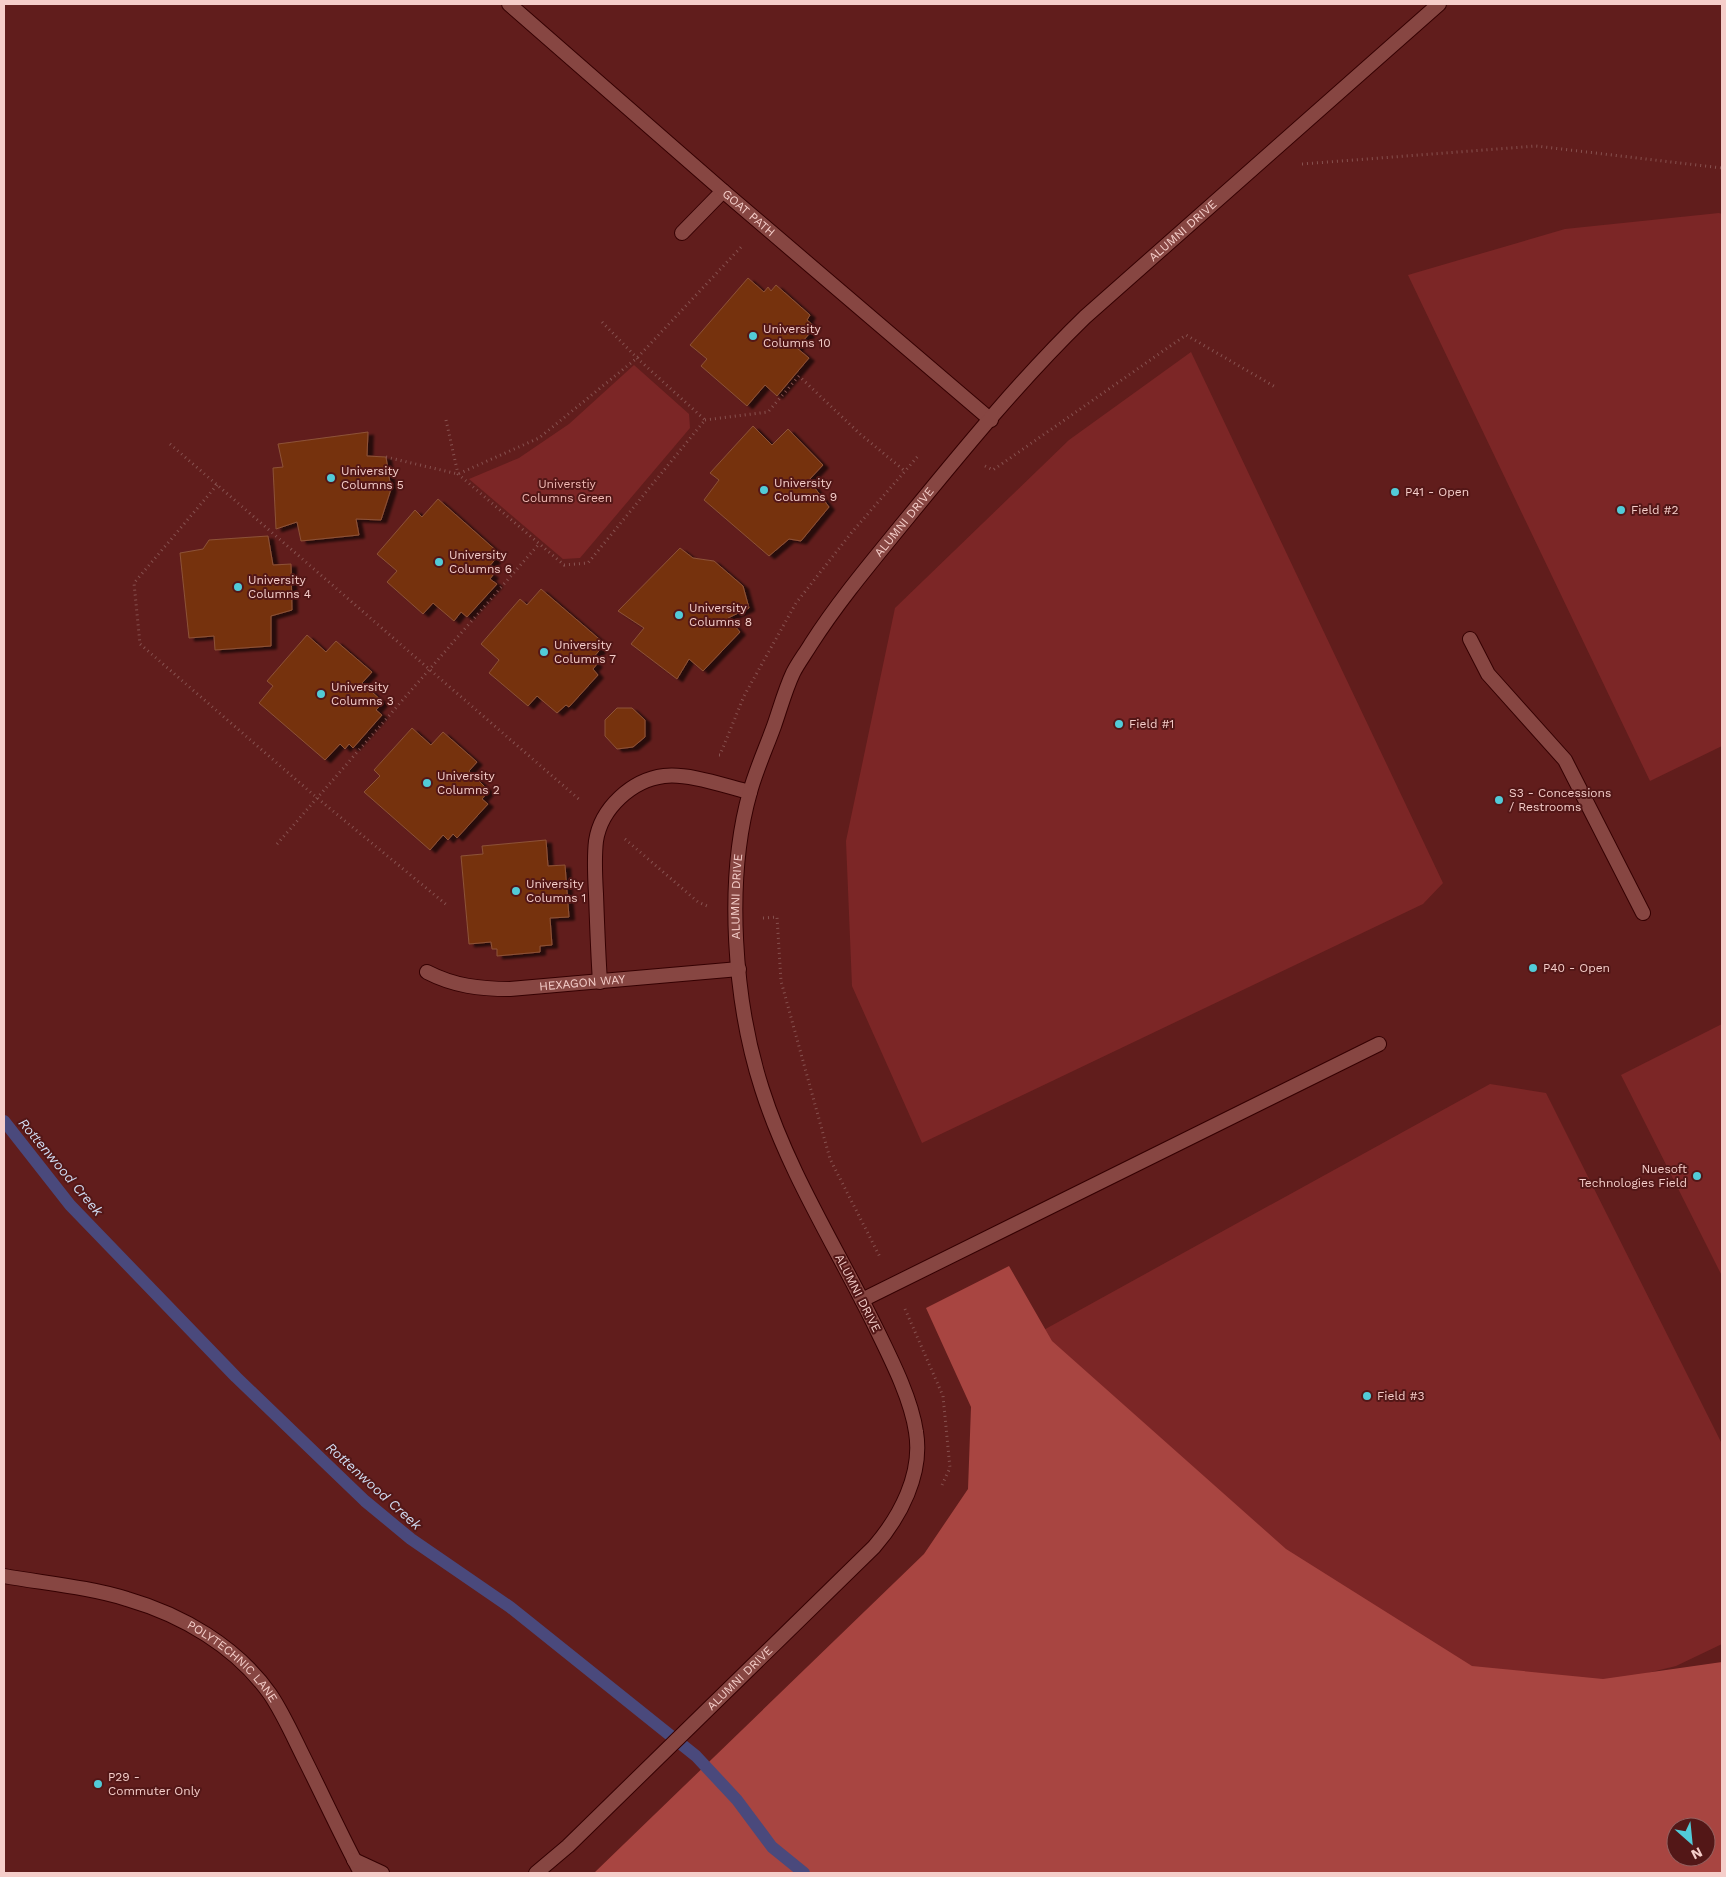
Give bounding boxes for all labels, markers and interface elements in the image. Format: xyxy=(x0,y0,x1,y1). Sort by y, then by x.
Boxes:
street label: GOAT PATH xyxy=(719,187,778,239)
street label: ALUMNI DRIVE xyxy=(1146,197,1220,264)
place label: University Columns 10 xyxy=(763,322,831,350)
marker: University Columns 10 xyxy=(747,330,759,342)
place label: University Columns 5 xyxy=(341,464,404,492)
marker: University Columns 5 xyxy=(325,472,337,484)
place label: University Columns 9 xyxy=(774,476,837,504)
park label: Universtiy Columns Green xyxy=(522,477,612,505)
marker: University Columns 9 xyxy=(758,484,770,496)
street label: ALUMNI DRIVE xyxy=(871,484,937,560)
place label: P41 - Open xyxy=(1405,485,1469,499)
marker: P41 - Open xyxy=(1389,486,1401,498)
place label: Field #2 xyxy=(1631,503,1678,517)
marker: Field #2 xyxy=(1615,504,1627,516)
place label: University Columns 6 xyxy=(449,548,512,576)
marker: University Columns 6 xyxy=(433,556,445,568)
place label: University Columns 4 xyxy=(248,573,311,601)
marker: University Columns 4 xyxy=(232,581,244,593)
place label: University Columns 8 xyxy=(689,601,752,629)
marker: University Columns 8 xyxy=(673,609,685,621)
place label: University Columns 7 xyxy=(554,638,616,666)
marker: University Columns 7 xyxy=(538,646,550,658)
place label: University Columns 3 xyxy=(331,680,394,708)
marker: University Columns 3 xyxy=(315,688,327,700)
place label: Field #1 xyxy=(1129,717,1174,731)
marker: Field #1 xyxy=(1113,718,1125,730)
place label: University Columns 2 xyxy=(437,769,500,797)
marker: University Columns 2 xyxy=(421,777,433,789)
place label: S3 - Concessions / Restrooms xyxy=(1509,786,1611,814)
marker: S3 - Concessions / Restrooms xyxy=(1493,794,1505,806)
street label: ALUMNI DRIVE xyxy=(728,853,745,940)
place label: University Columns 1 xyxy=(526,877,586,905)
marker: University Columns 1 xyxy=(510,885,522,897)
place label: P40 - Open xyxy=(1543,961,1610,975)
marker: P40 - Open xyxy=(1527,962,1539,974)
street label: HEXAGON WAY xyxy=(538,972,626,993)
water label: Rottenwood Creek xyxy=(15,1115,107,1219)
place label: Nuesoft Technologies Field xyxy=(1579,1162,1687,1190)
marker: Nuesoft Technologies Field xyxy=(1691,1170,1703,1182)
street label: ALUMNI DRIVE xyxy=(832,1252,884,1335)
place label: Field #3 xyxy=(1377,1389,1424,1403)
marker: Field #3 xyxy=(1361,1390,1373,1402)
water label: Rottenwood Creek xyxy=(323,1439,425,1533)
street label: POLYTECHNIC LANE xyxy=(185,1618,281,1705)
street label: ALUMNI DRIVE xyxy=(704,1643,776,1713)
place label: P29 - Commuter Only xyxy=(108,1770,201,1798)
marker: P29 - Commuter Only xyxy=(92,1778,104,1790)
north arrow xyxy=(1666,1817,1716,1867)
text: N xyxy=(1689,1844,1705,1863)

